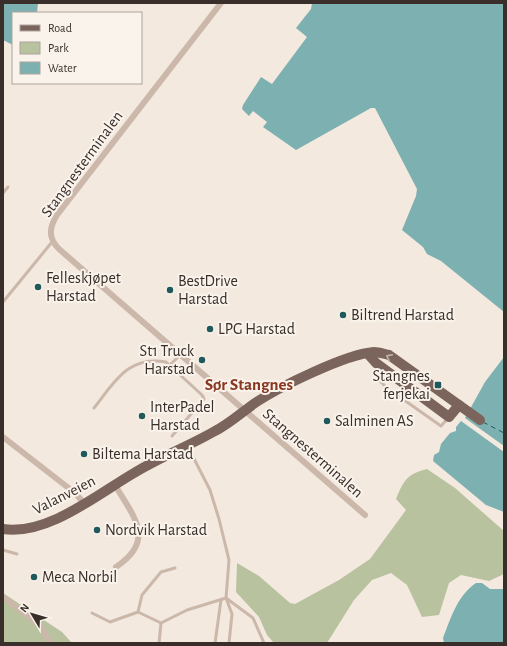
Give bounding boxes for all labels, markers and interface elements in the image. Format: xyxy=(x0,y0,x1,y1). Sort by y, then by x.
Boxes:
legend xyxy=(12,12,142,84)
text: Road xyxy=(48,22,72,34)
text: Park xyxy=(48,42,69,54)
text: Water xyxy=(48,62,77,74)
street label: Stangnesterminalen xyxy=(38,108,126,220)
place label: Felleskjøpet Harstad xyxy=(46,270,121,304)
place label: BestDrive Harstad xyxy=(178,273,238,307)
marker: Felleskjøpet Harstad xyxy=(33,282,43,292)
marker: BestDrive Harstad xyxy=(165,285,175,295)
place label: Biltrend Harstad xyxy=(351,307,454,323)
marker: Biltrend Harstad xyxy=(338,310,348,320)
place label: LPG Harstad xyxy=(218,321,295,337)
marker: LPG Harstad xyxy=(205,324,215,334)
place label: St1 Truck Harstad xyxy=(140,343,195,377)
one-way arrow xyxy=(386,354,394,362)
marker: St1 Truck Harstad xyxy=(197,355,207,365)
place label: Stangnes ferjekai xyxy=(373,368,430,403)
district label: Sør Stangnes xyxy=(205,376,294,393)
marker: Stangnes ferjekai xyxy=(433,380,443,390)
place label: InterPadel Harstad xyxy=(150,399,215,433)
street label: Stangnesterminalen xyxy=(260,405,366,501)
marker: InterPadel Harstad xyxy=(137,411,147,421)
place label: Salminen AS xyxy=(335,413,414,429)
marker: Salminen AS xyxy=(322,416,332,426)
place label: Biltema Harstad xyxy=(92,446,193,462)
marker: Biltema Harstad xyxy=(79,449,89,459)
street label: Valanveien xyxy=(30,472,98,518)
place label: Nordvik Harstad xyxy=(105,522,207,538)
marker: Nordvik Harstad xyxy=(92,525,102,535)
place label: Meca Norbil xyxy=(42,569,117,585)
marker: Meca Norbil xyxy=(29,572,39,582)
north arrow xyxy=(12,594,52,634)
text: N xyxy=(18,602,31,615)

